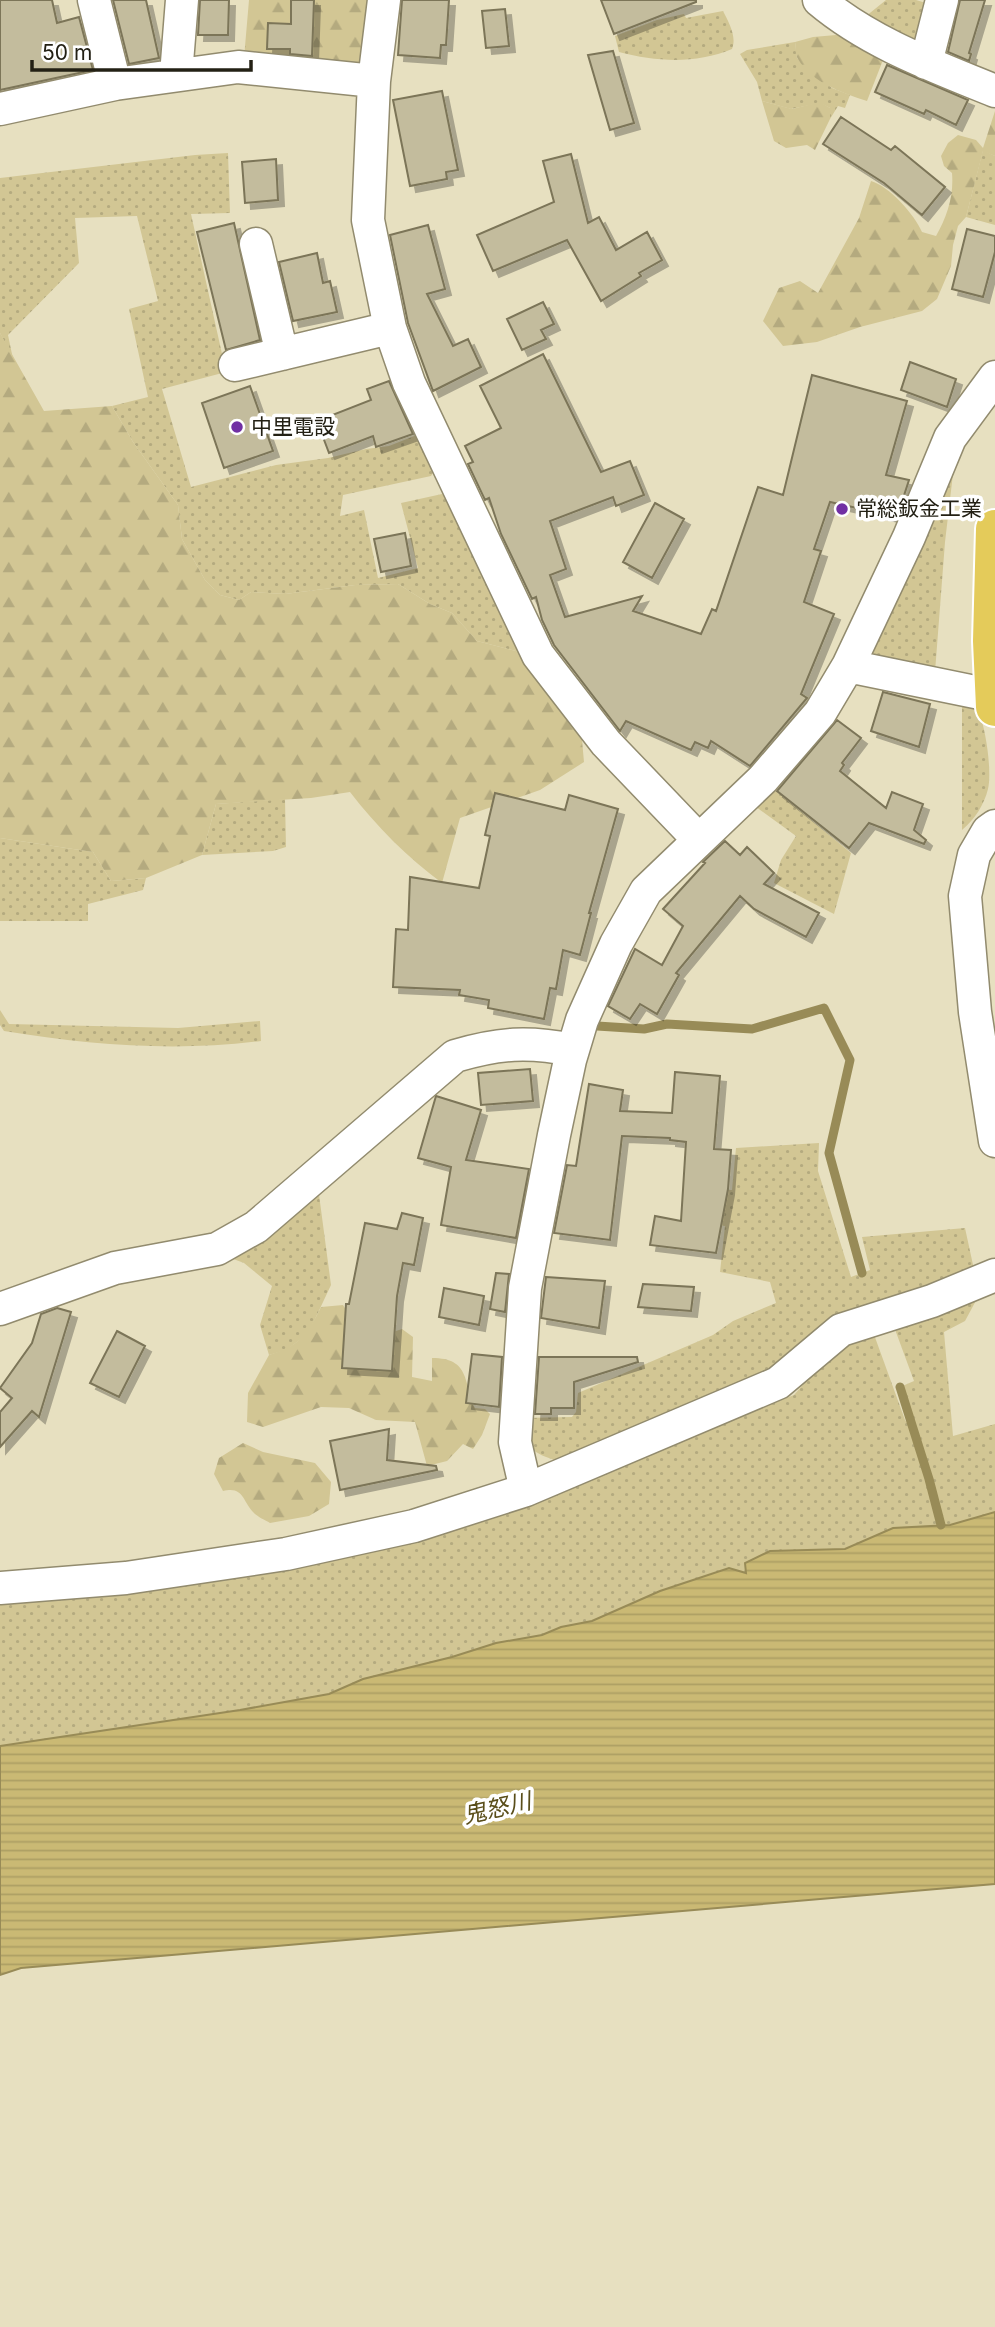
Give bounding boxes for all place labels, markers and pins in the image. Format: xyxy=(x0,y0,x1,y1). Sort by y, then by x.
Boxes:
place label: 中里電設 xyxy=(251,414,335,439)
marker: 中里電設 xyxy=(229,419,245,435)
place label: 常総鈑金工業 xyxy=(856,496,982,521)
marker: 常総鈑金工業 xyxy=(834,501,850,517)

